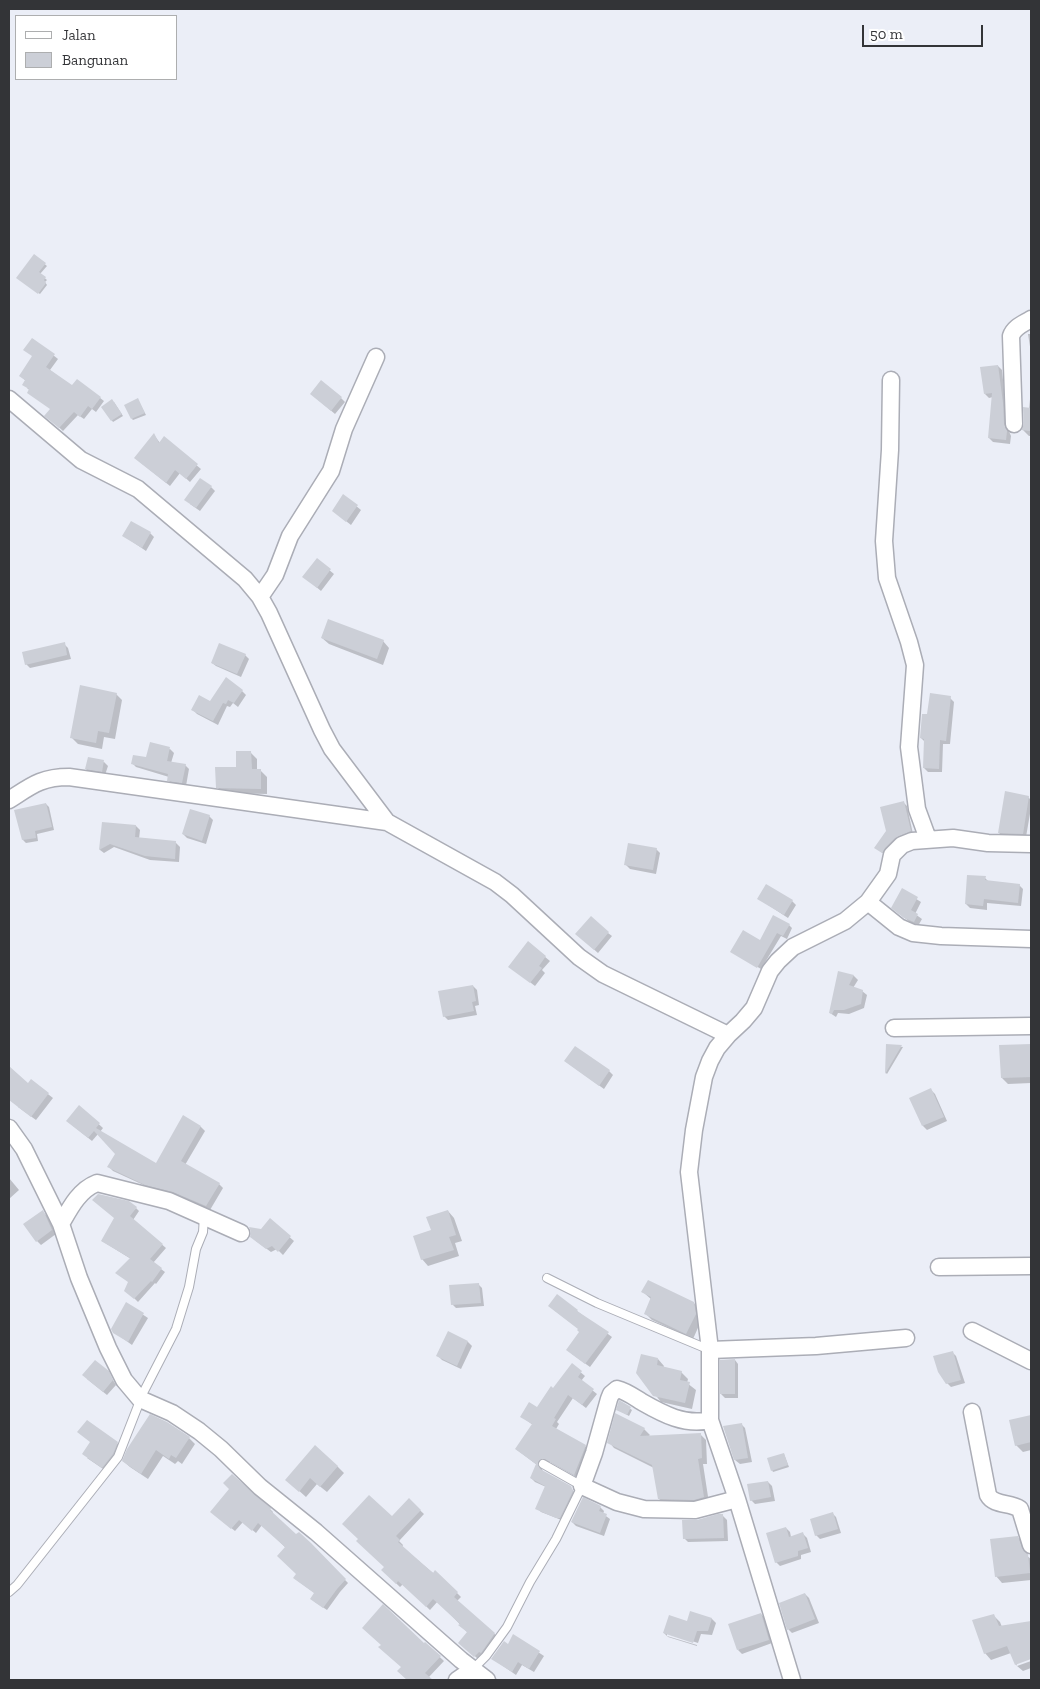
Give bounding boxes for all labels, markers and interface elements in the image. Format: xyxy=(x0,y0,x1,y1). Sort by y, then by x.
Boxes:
legend xyxy=(15,15,178,80)
scale bar xyxy=(865,15,986,47)
text: 50 m xyxy=(870,25,903,43)
text: Jalan xyxy=(62,26,96,44)
text: Bangunan xyxy=(62,51,128,69)

